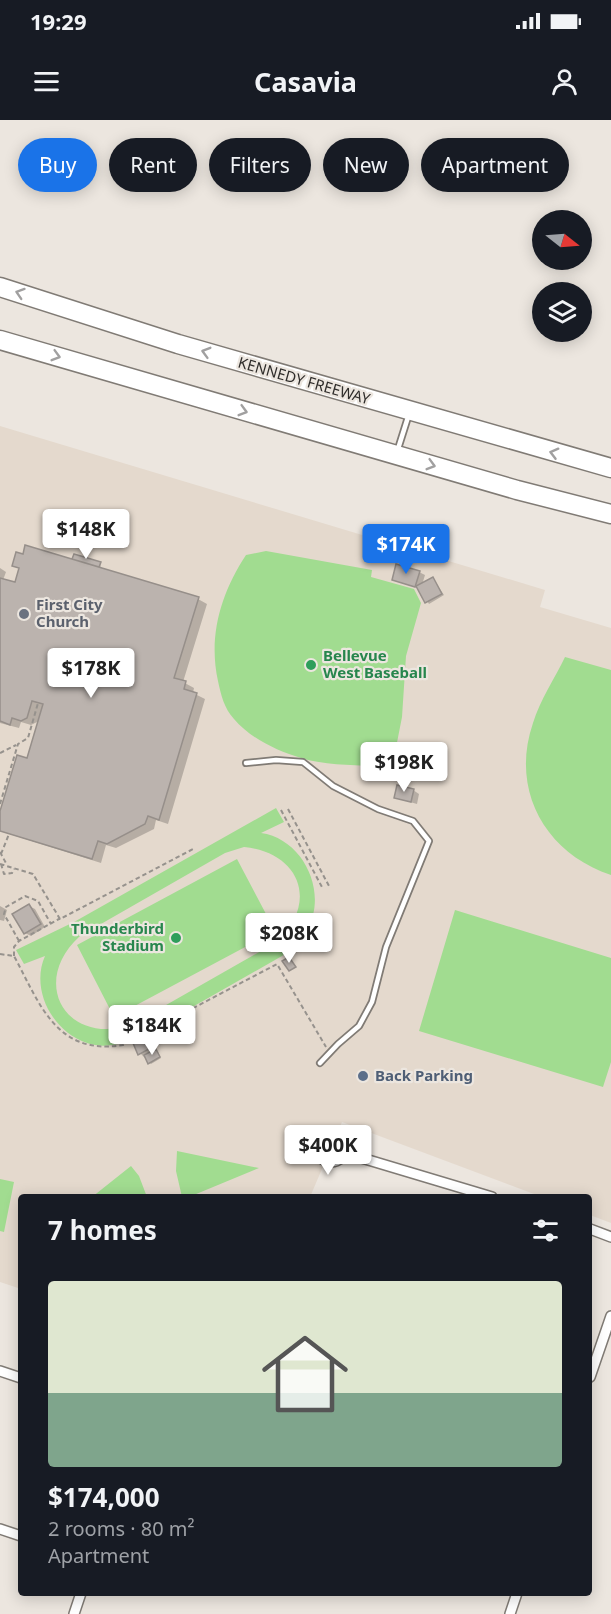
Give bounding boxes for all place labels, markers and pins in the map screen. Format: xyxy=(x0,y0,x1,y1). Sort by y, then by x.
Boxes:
pin: $148K xyxy=(44,509,128,560)
pin: $174K xyxy=(364,524,448,575)
place label: First City Church xyxy=(36,594,103,631)
marker: First City Church xyxy=(17,607,31,621)
place label: Bellevue West Baseball xyxy=(323,645,427,682)
pin: $178K xyxy=(49,648,133,699)
marker: Bellevue West Baseball xyxy=(304,658,318,672)
pin: $198K xyxy=(362,742,446,793)
pin: $208K xyxy=(247,913,331,964)
place label: Thunderbird Stadium xyxy=(71,918,164,955)
marker: Thunderbird Stadium xyxy=(169,931,183,945)
pin: $184K xyxy=(110,1005,194,1056)
place label: Back Parking xyxy=(375,1065,473,1085)
marker: Back Parking xyxy=(356,1069,370,1083)
pin: $400K xyxy=(286,1125,370,1176)

